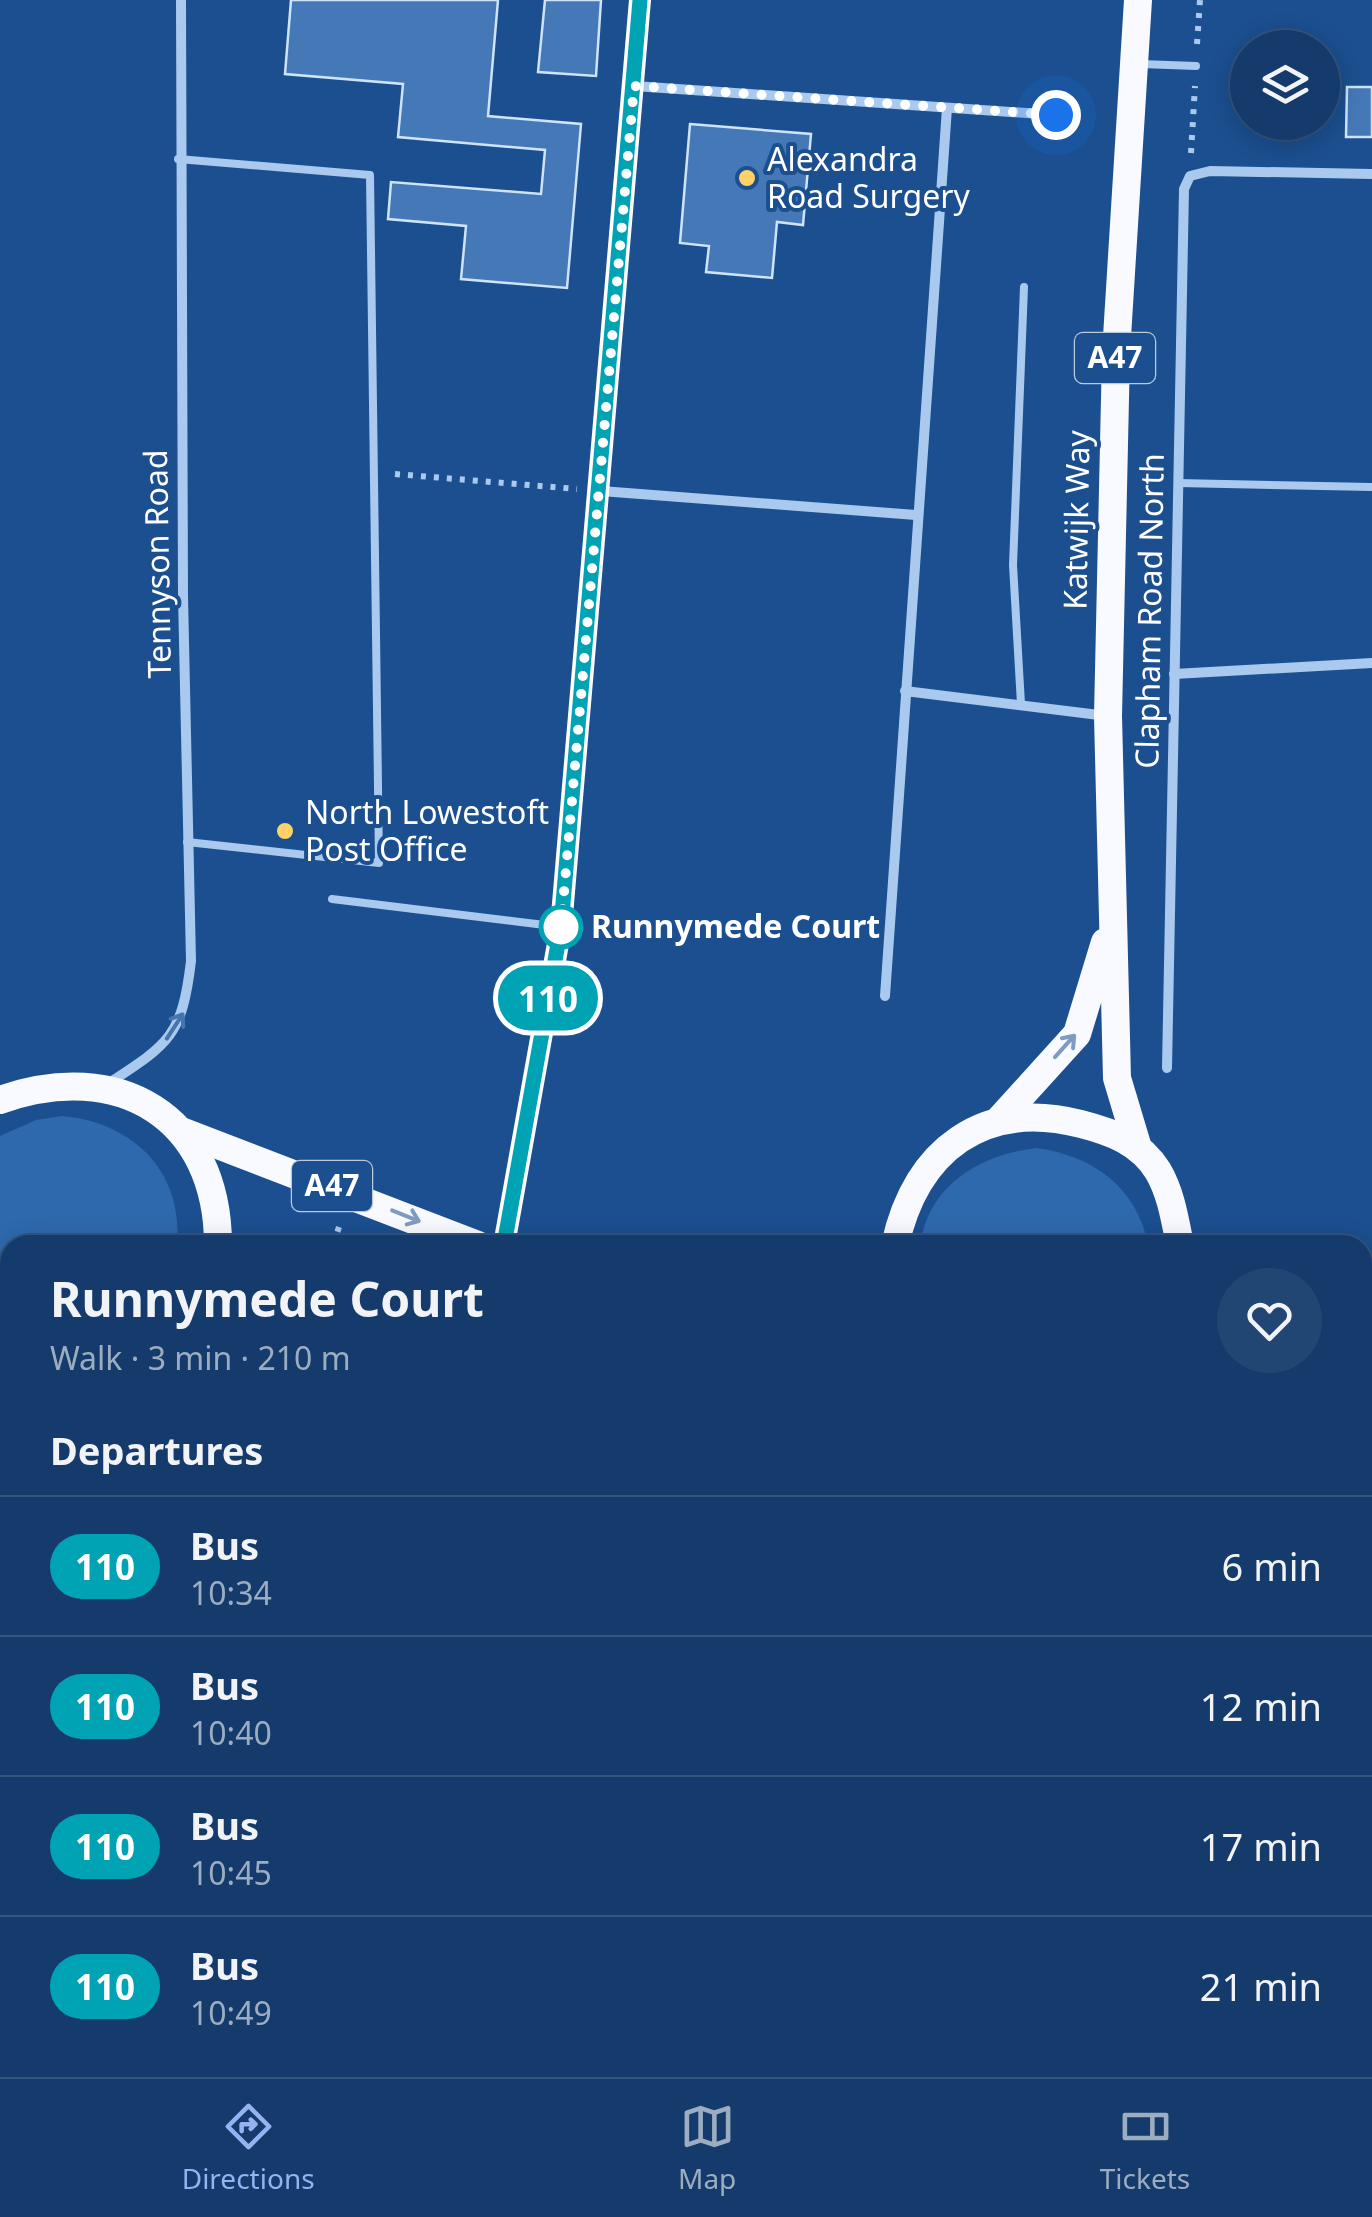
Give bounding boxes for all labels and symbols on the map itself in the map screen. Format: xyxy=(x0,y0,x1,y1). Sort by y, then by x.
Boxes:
your location xyxy=(1031,90,1081,140)
place label: Alexandra Road Surgery xyxy=(767,137,970,217)
marker: Alexandra Road Surgery xyxy=(736,167,758,189)
road number: A47 xyxy=(1075,333,1155,383)
street label: Katwijk Way xyxy=(1052,429,1099,610)
street label: Tennyson Road xyxy=(133,449,180,679)
street label: Clapham Road North xyxy=(1124,453,1173,769)
place label: North Lowestoft Post Office xyxy=(305,790,549,870)
marker: North Lowestoft Post Office xyxy=(274,820,296,842)
place label: Runnymede Court xyxy=(591,904,880,947)
marker: Runnymede Court xyxy=(540,906,582,948)
line badge: 110 xyxy=(490,966,606,1030)
one-way arrow xyxy=(164,1013,185,1041)
one-way arrow xyxy=(1054,1034,1076,1060)
road number: A47 xyxy=(292,1161,372,1211)
one-way arrow xyxy=(390,1209,421,1227)

